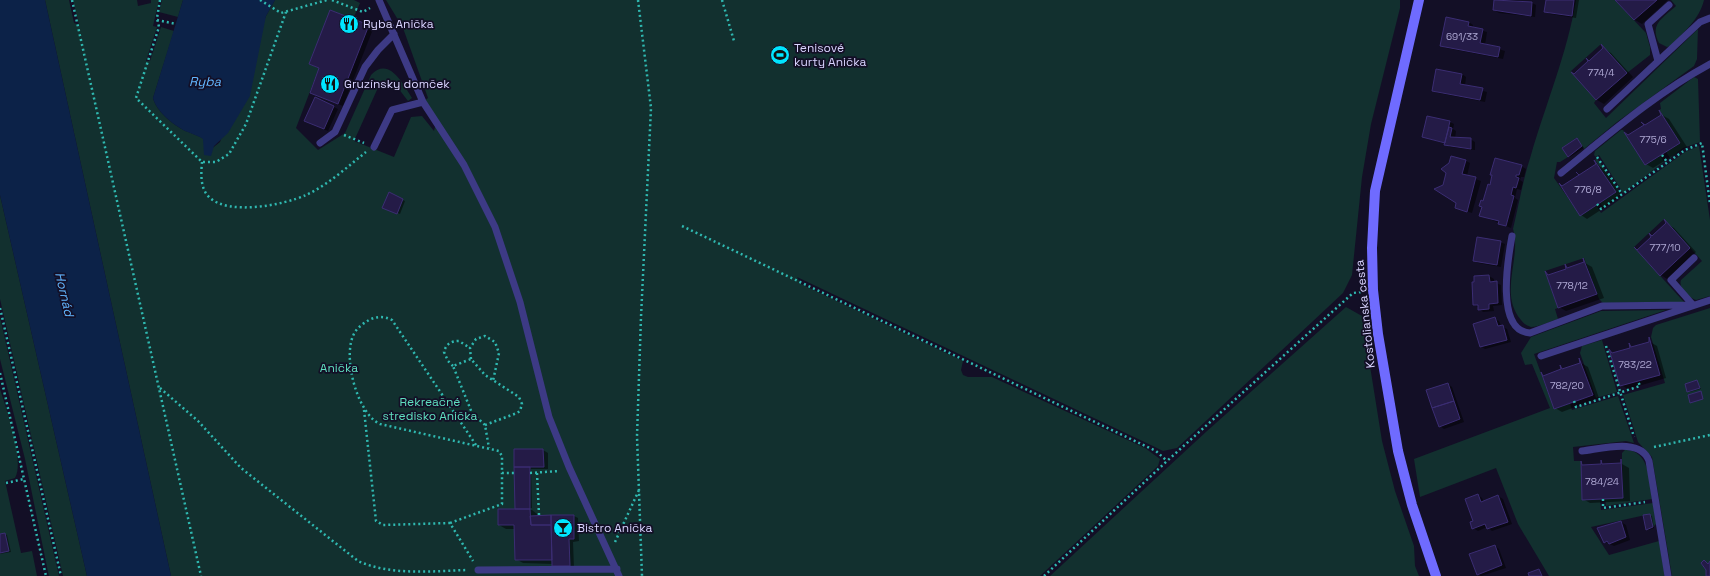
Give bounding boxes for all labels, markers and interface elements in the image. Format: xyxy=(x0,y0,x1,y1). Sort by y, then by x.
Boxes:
restaurant icon: Ryba Anička xyxy=(338,13,360,35)
place label: Ryba Anička xyxy=(363,16,434,32)
house number: 691/33 xyxy=(1446,30,1478,43)
place label: Tenisové kurty Anička xyxy=(794,40,866,70)
sports icon: Tenisové kurty Anička xyxy=(769,44,791,66)
house number: 774/4 xyxy=(1588,66,1614,79)
water label: Ryba xyxy=(189,73,222,90)
restaurant icon: Gruzínsky domček xyxy=(319,73,341,95)
place label: Gruzínsky domček xyxy=(344,76,450,92)
house number: 775/6 xyxy=(1639,133,1667,146)
house number: 776/8 xyxy=(1574,183,1602,196)
house number: 777/10 xyxy=(1649,241,1681,254)
street label: Kostolianska cesta xyxy=(1351,259,1379,369)
water label: Hornád xyxy=(51,270,78,320)
house number: 778/12 xyxy=(1556,279,1588,292)
house number: 783/22 xyxy=(1618,358,1652,371)
park label: Anička xyxy=(320,360,358,376)
house number: 782/20 xyxy=(1550,379,1584,392)
park label: Rekreačné stredisko Anička xyxy=(383,394,478,424)
house number: 784/24 xyxy=(1585,475,1619,488)
bar icon: Bistro Anička xyxy=(552,517,574,539)
place label: Bistro Anička xyxy=(577,520,653,536)

